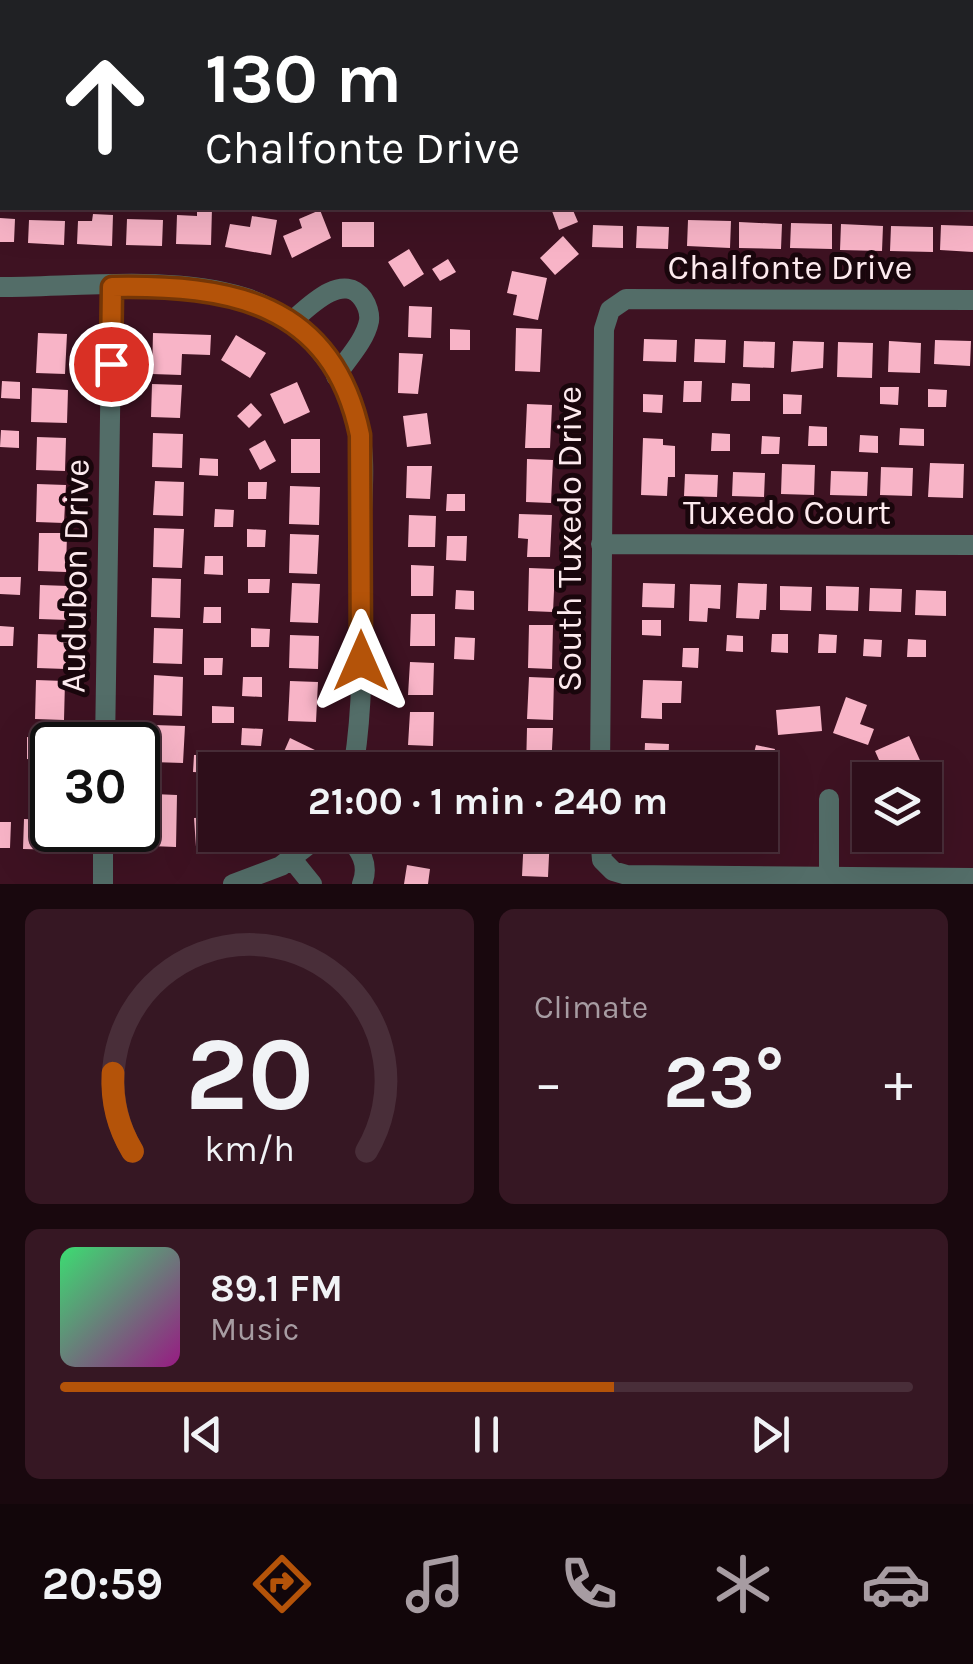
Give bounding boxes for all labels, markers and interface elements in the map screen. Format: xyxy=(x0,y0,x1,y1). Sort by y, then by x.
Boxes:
text: 130 m xyxy=(205,38,402,120)
icon: ahead xyxy=(40,40,170,170)
text: Chalfonte Drive xyxy=(205,122,520,174)
street label: Chalfonte Drive xyxy=(667,247,913,288)
pin xyxy=(69,322,154,407)
icon: arrive xyxy=(84,337,139,392)
street label: South Tuxedo Drive xyxy=(549,386,590,692)
street label: Audubon Drive xyxy=(52,459,98,693)
street label: Tuxedo Court xyxy=(683,492,891,533)
position arrow xyxy=(309,609,413,713)
speed limit sign: 30 xyxy=(30,722,160,852)
map controls xyxy=(852,762,942,852)
button: layers xyxy=(852,762,942,852)
text: 21:00 · 1 min · 240 m xyxy=(308,779,668,824)
text: Climate xyxy=(534,989,648,1026)
text: 20 xyxy=(185,1014,314,1135)
text: 23° xyxy=(663,1038,784,1126)
text: − xyxy=(534,1051,563,1115)
text: + xyxy=(884,1051,913,1115)
text: km/h xyxy=(204,1128,295,1170)
text: 89.1 FM xyxy=(210,1266,343,1311)
text: Music xyxy=(210,1311,299,1348)
icon: previous xyxy=(175,1407,230,1462)
icon: pause xyxy=(459,1407,514,1462)
icon: next xyxy=(743,1407,798,1462)
icon: directions xyxy=(247,1549,317,1619)
icon: music xyxy=(400,1549,470,1619)
icon: phone xyxy=(554,1549,624,1619)
icon: climate xyxy=(708,1549,778,1619)
icon: car xyxy=(861,1549,931,1619)
text: 20:59 xyxy=(42,1558,163,1610)

